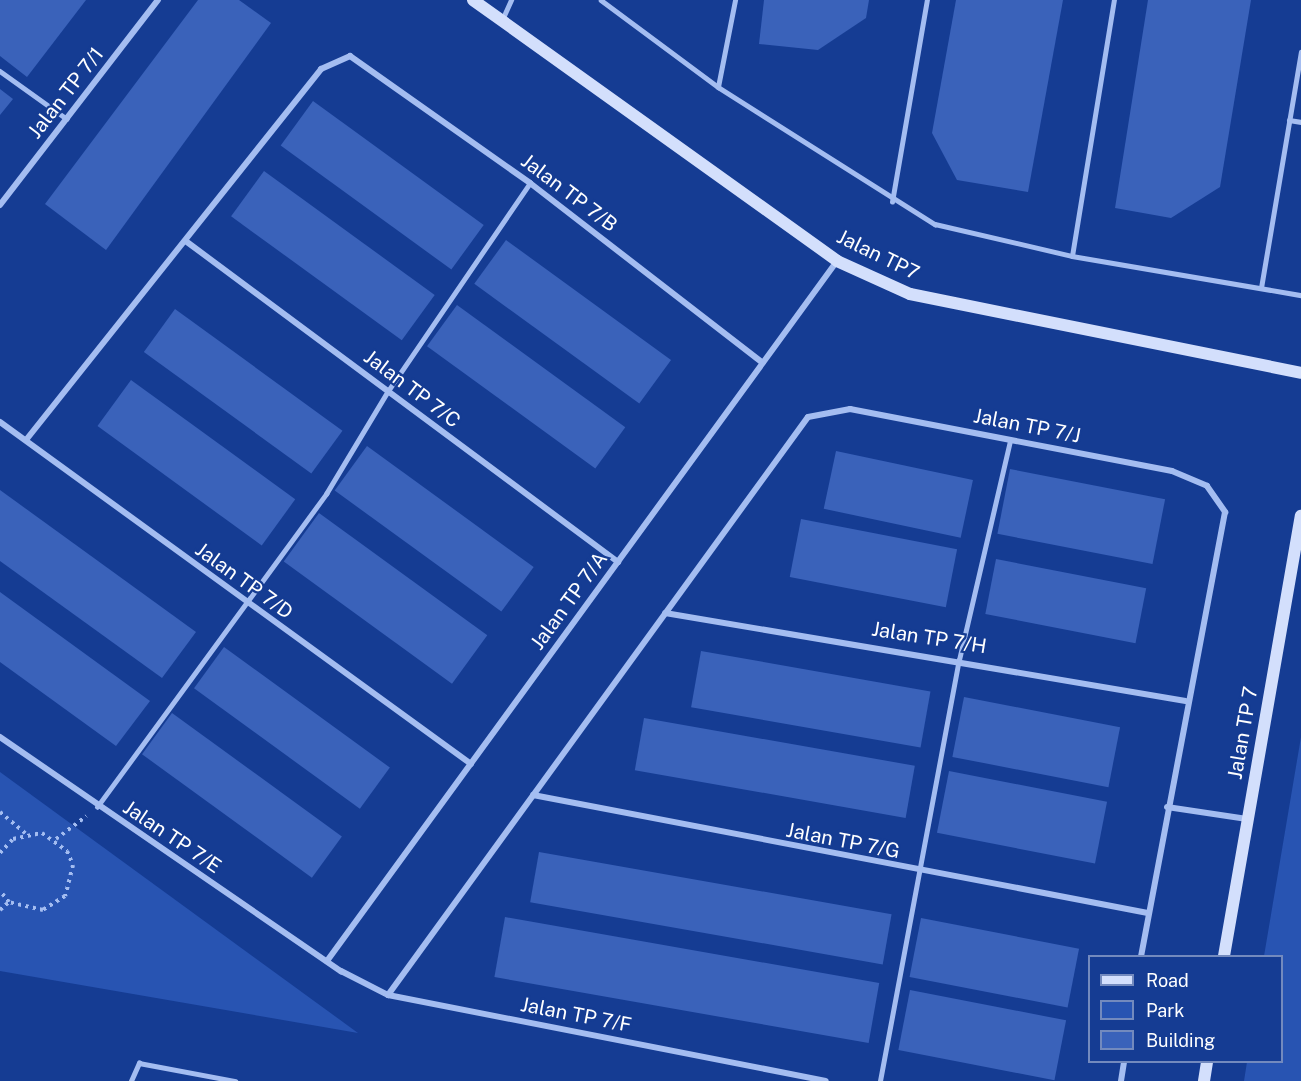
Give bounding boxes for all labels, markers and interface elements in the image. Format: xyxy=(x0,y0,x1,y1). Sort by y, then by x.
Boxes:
street label: Jalan TP 7/1 xyxy=(23,43,109,143)
street label: Jalan TP 7/B xyxy=(516,149,622,237)
street label: Jalan TP7 xyxy=(833,225,923,285)
street label: Jalan TP 7/C xyxy=(359,345,465,433)
street label: Jalan TP 7/J xyxy=(971,404,1083,448)
street label: Jalan TP 7/D xyxy=(191,538,297,624)
street label: Jalan TP 7/A xyxy=(526,547,612,655)
street label: Jalan TP 7/H xyxy=(870,617,988,659)
street label: Jalan TP 7 xyxy=(1223,685,1263,781)
street label: Jalan TP 7/E xyxy=(118,795,226,879)
street label: Jalan TP 7/G xyxy=(784,818,902,864)
legend xyxy=(1088,955,1283,1063)
text: Road xyxy=(1146,970,1189,991)
street label: Jalan TP 7/F xyxy=(518,992,634,1038)
text: Park xyxy=(1146,1000,1184,1021)
text: Building xyxy=(1146,1030,1215,1051)

